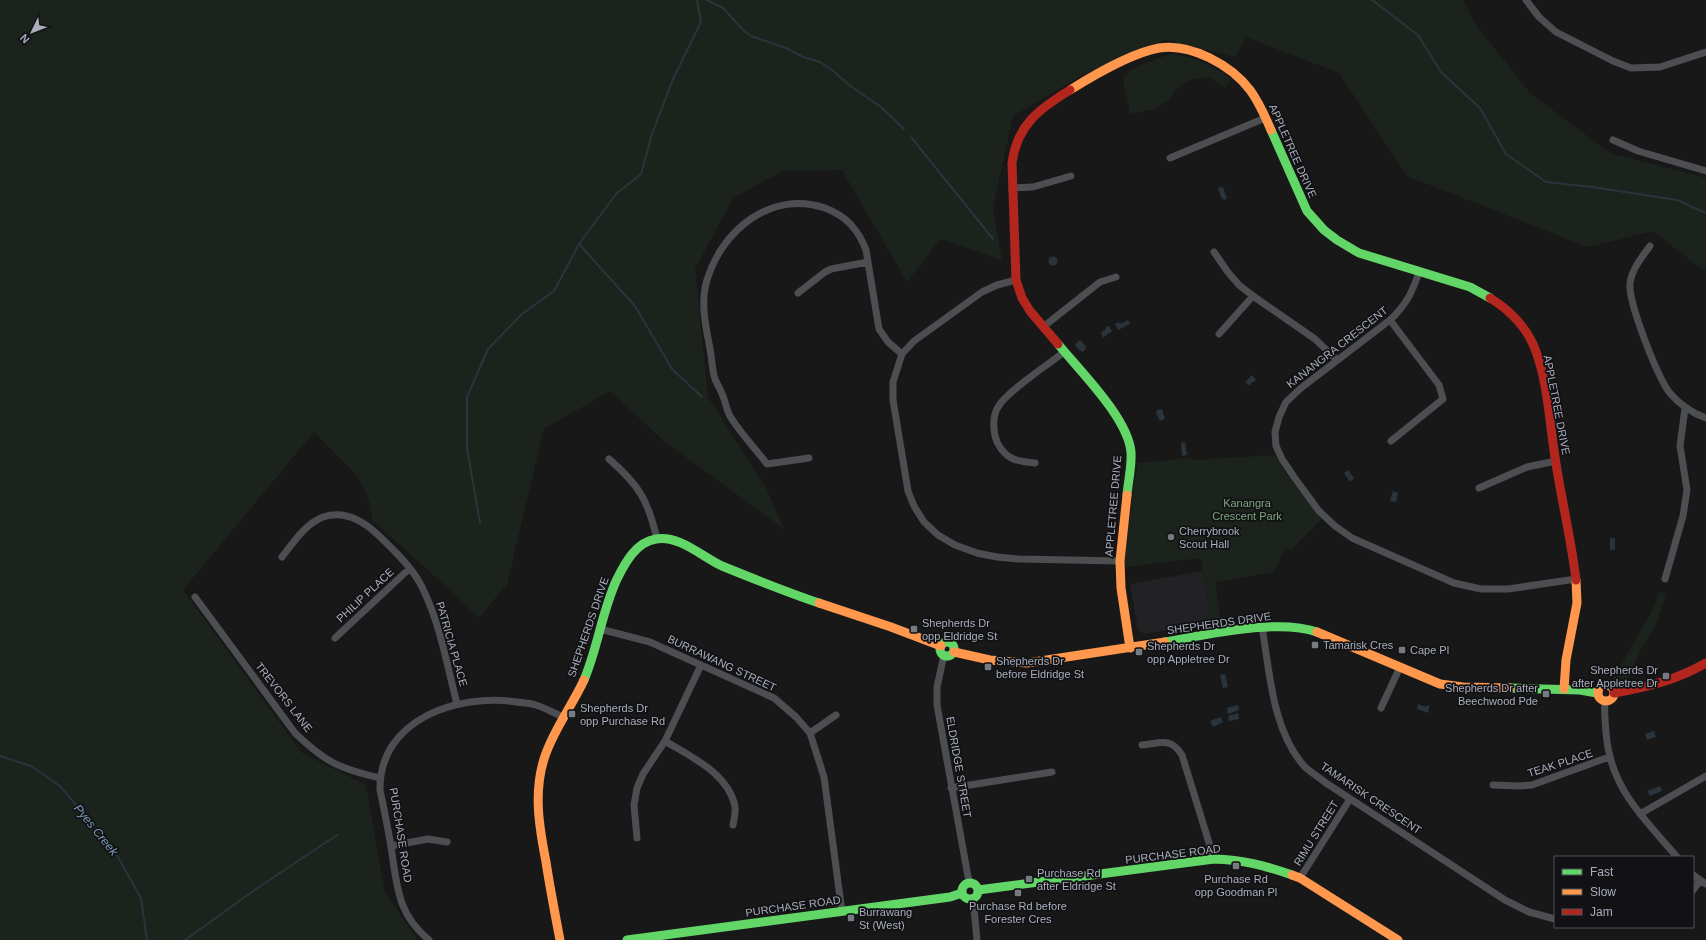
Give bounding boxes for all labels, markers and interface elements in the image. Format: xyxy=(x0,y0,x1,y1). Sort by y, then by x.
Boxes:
north arrow xyxy=(12,12,52,52)
text: N xyxy=(18,32,32,46)
street label: APPLETREE DRIVE xyxy=(1267,102,1319,200)
street label: KANANGRA CRESCENT xyxy=(1284,304,1390,390)
street label: APPLETREE DRIVE xyxy=(1541,354,1573,456)
street label: APPLETREE DRIVE xyxy=(1103,455,1123,557)
park label: Kanangra Crescent Park xyxy=(1212,497,1282,522)
place label: Cherrybrook Scout Hall xyxy=(1179,525,1240,550)
marker: Cherrybrook Scout Hall xyxy=(1166,532,1176,542)
street label: PHILIP PLACE xyxy=(334,565,396,625)
street label: SHEPHERDS DRIVE xyxy=(565,575,611,679)
street label: PATRICIA PLACE xyxy=(434,600,470,688)
street label: SHEPHERDS DRIVE xyxy=(1166,610,1272,636)
place label: Shepherds Dr opp Eldridge St xyxy=(922,617,997,642)
marker: Shepherds Dr opp Eldridge St xyxy=(909,624,919,634)
street label: BURRAWANG STREET xyxy=(666,633,778,694)
place label: Tamarisk Cres xyxy=(1323,639,1394,651)
place label: Shepherds Dr opp Appletree Dr xyxy=(1147,640,1230,665)
marker: Tamarisk Cres xyxy=(1310,640,1320,650)
place label: Cape Pl xyxy=(1410,644,1449,656)
marker: Cape Pl xyxy=(1397,645,1407,655)
marker: Shepherds Dr opp Appletree Dr xyxy=(1134,647,1144,657)
place label: Shepherds Dr before Eldridge St xyxy=(996,655,1084,680)
street label: TREVORS LANE xyxy=(253,660,315,734)
marker: Shepherds Dr before Eldridge St xyxy=(983,662,993,672)
place label: Shepherds Dr after Appletree Dr xyxy=(1572,664,1658,689)
marker: Shepherds Dr after Appletree Dr xyxy=(1661,671,1671,681)
place label: Shepherds Dr after Beechwood Pde xyxy=(1445,682,1538,707)
marker: Shepherds Dr after Beechwood Pde xyxy=(1541,689,1551,699)
place label: Shepherds Dr opp Purchase Rd xyxy=(580,702,665,727)
marker: Shepherds Dr opp Purchase Rd xyxy=(567,709,577,719)
street label: ELDRIDGE STREET xyxy=(944,715,974,819)
street label: TEAK PLACE xyxy=(1526,747,1594,779)
street label: TAMARISK CRESCENT xyxy=(1318,760,1424,836)
street label: PURCHASE ROAD xyxy=(388,787,414,883)
street label: RIMU STREET xyxy=(1291,798,1341,868)
water label: Pyes Creek xyxy=(71,801,122,859)
street label: PURCHASE ROAD xyxy=(1125,842,1221,866)
legend xyxy=(1554,856,1694,928)
marker: Purchase Rd opp Goodman Pl xyxy=(1231,861,1241,871)
text: Fast xyxy=(1590,865,1614,879)
place label: Purchase Rd after Eldridge St xyxy=(1037,867,1116,892)
place label: Purchase Rd opp Goodman Pl xyxy=(1195,873,1277,898)
marker: Purchase Rd after Eldridge St xyxy=(1024,874,1034,884)
text: Slow xyxy=(1590,885,1616,899)
marker: Purchase Rd before Forester Cres xyxy=(1013,888,1023,898)
street label: PURCHASE ROAD xyxy=(745,893,841,919)
place label: Purchase Rd before Forester Cres xyxy=(969,900,1067,925)
text: Jam xyxy=(1590,905,1613,919)
place label: Burrawang St (West) xyxy=(859,906,912,931)
marker: Burrawang St (West) xyxy=(846,913,856,923)

